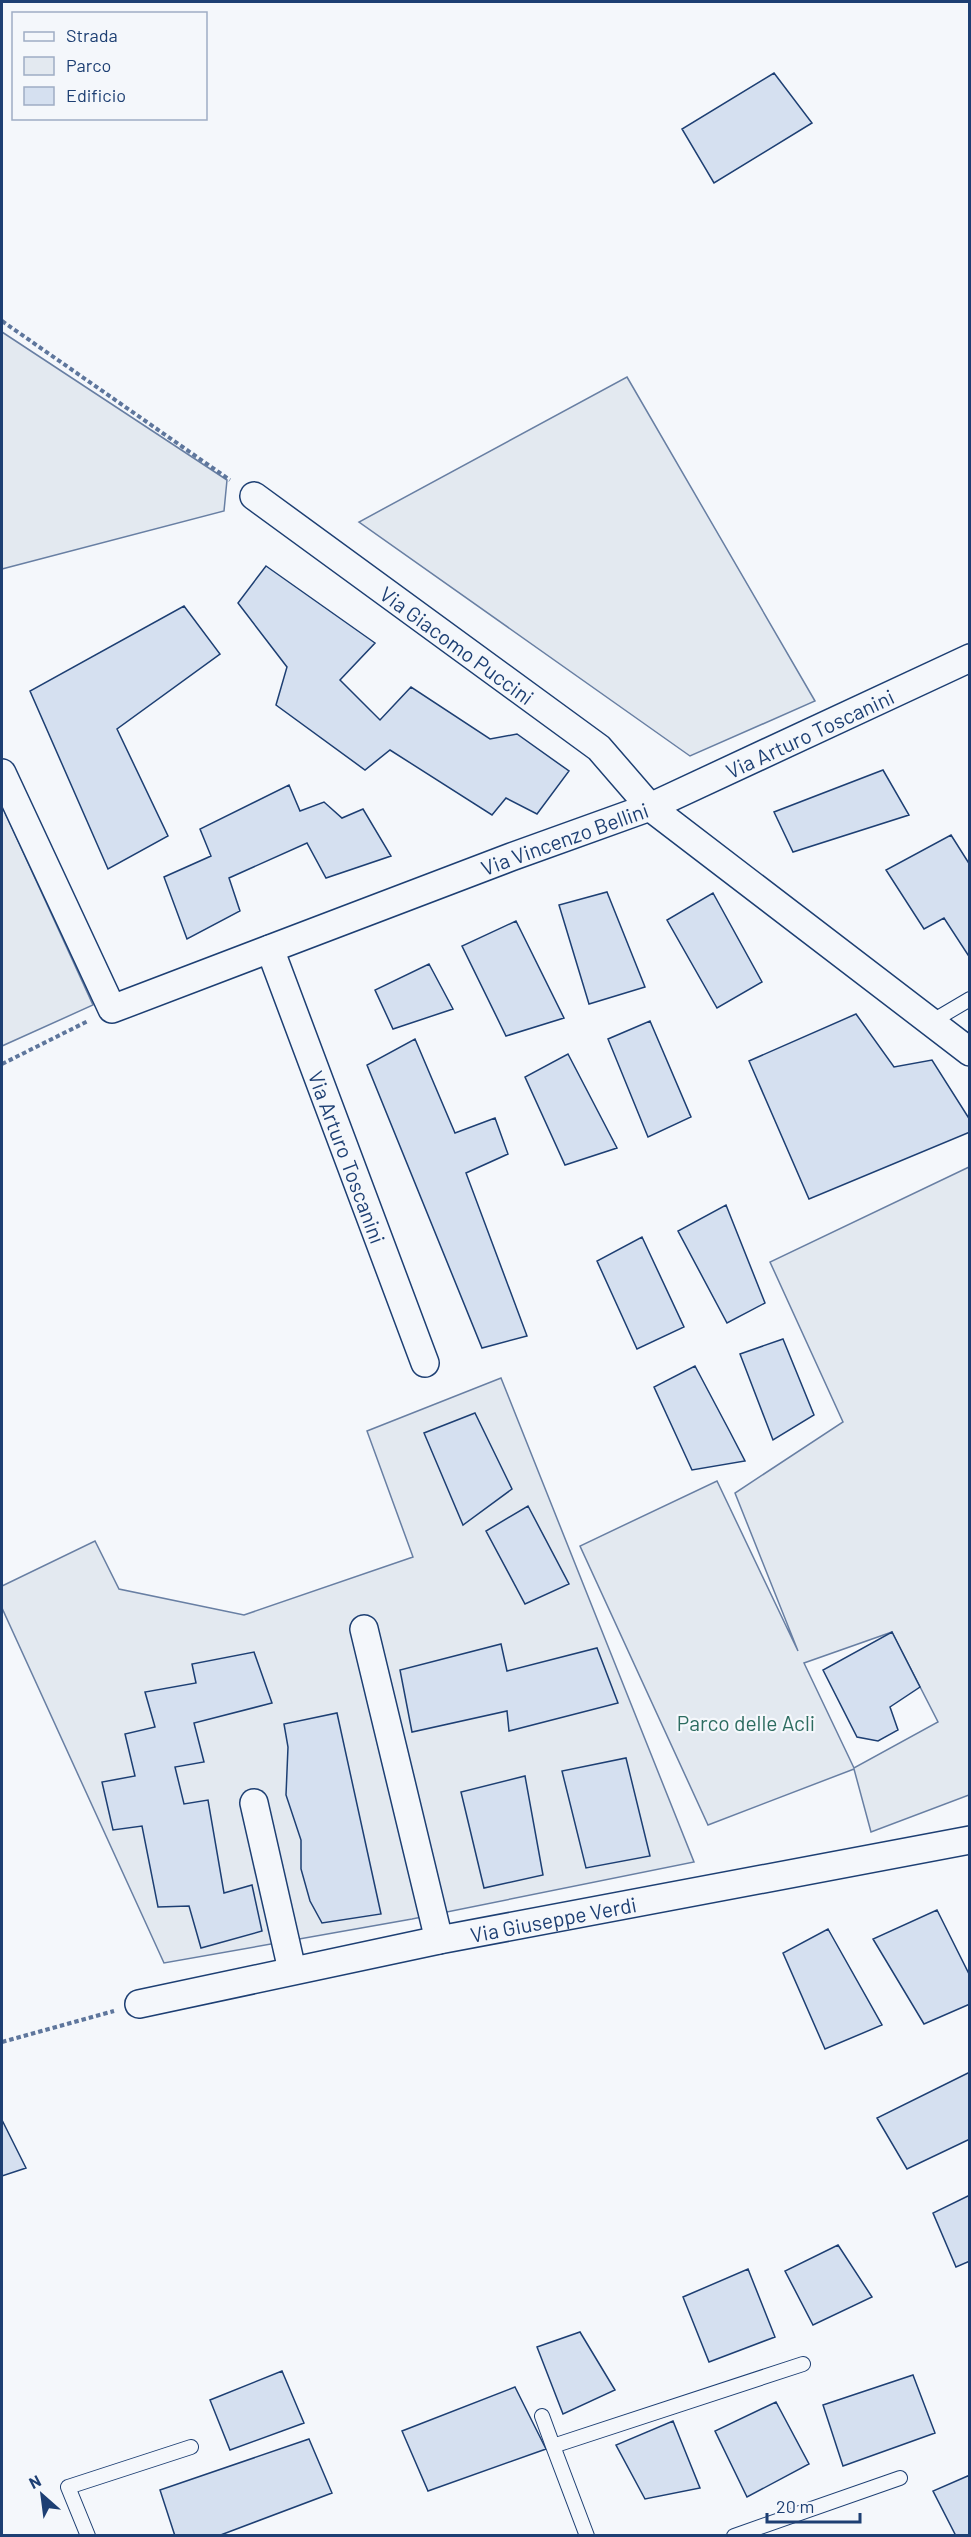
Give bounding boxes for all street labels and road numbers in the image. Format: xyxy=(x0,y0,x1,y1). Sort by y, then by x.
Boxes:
street label: Via Giacomo Puccini xyxy=(376,580,539,709)
street label: Via Arturo Toscanini xyxy=(721,683,898,783)
street label: Via Vincenzo Bellini xyxy=(477,796,651,880)
street label: Via Arturo Toscanini xyxy=(304,1067,392,1247)
street label: Via Giuseppe Verdi xyxy=(468,1891,639,1946)

